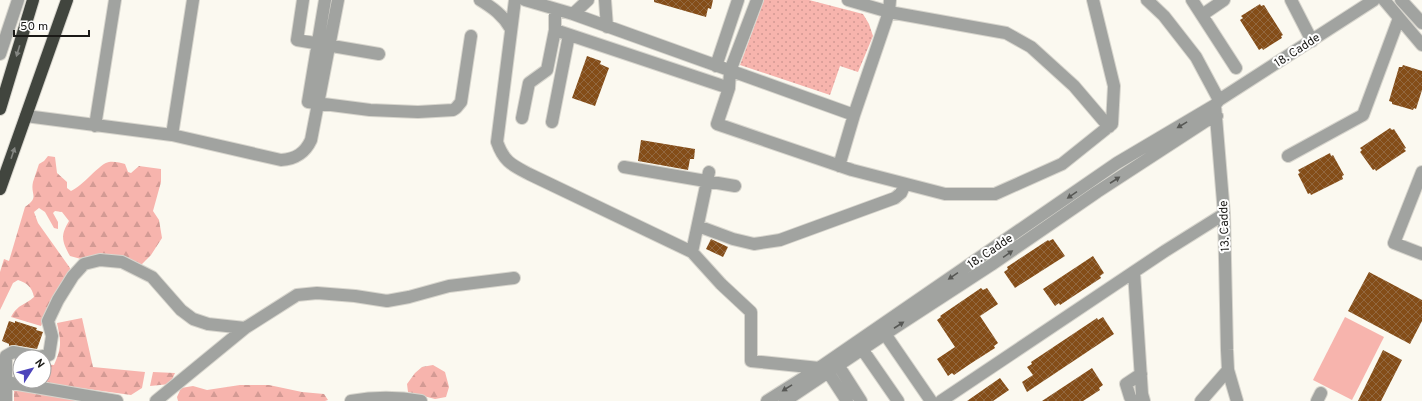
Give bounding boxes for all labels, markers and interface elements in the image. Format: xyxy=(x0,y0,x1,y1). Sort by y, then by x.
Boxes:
scale bar xyxy=(14,12,89,38)
text: 50 m xyxy=(20,19,48,35)
street label: 18. Cadde xyxy=(1272,30,1323,72)
one-way arrow xyxy=(15,45,21,57)
one-way arrow xyxy=(1177,121,1187,129)
one-way arrow xyxy=(10,146,16,158)
one-way arrow xyxy=(1110,176,1120,184)
one-way arrow xyxy=(1067,191,1077,199)
street label: 13. Cadde xyxy=(1216,200,1234,252)
street label: 18. Cadde xyxy=(965,231,1016,273)
one-way arrow xyxy=(1003,250,1013,258)
one-way arrow xyxy=(948,272,958,280)
one-way arrow xyxy=(893,321,905,328)
north arrow xyxy=(12,349,52,389)
text: N xyxy=(31,356,47,371)
one-way arrow xyxy=(782,384,792,392)

